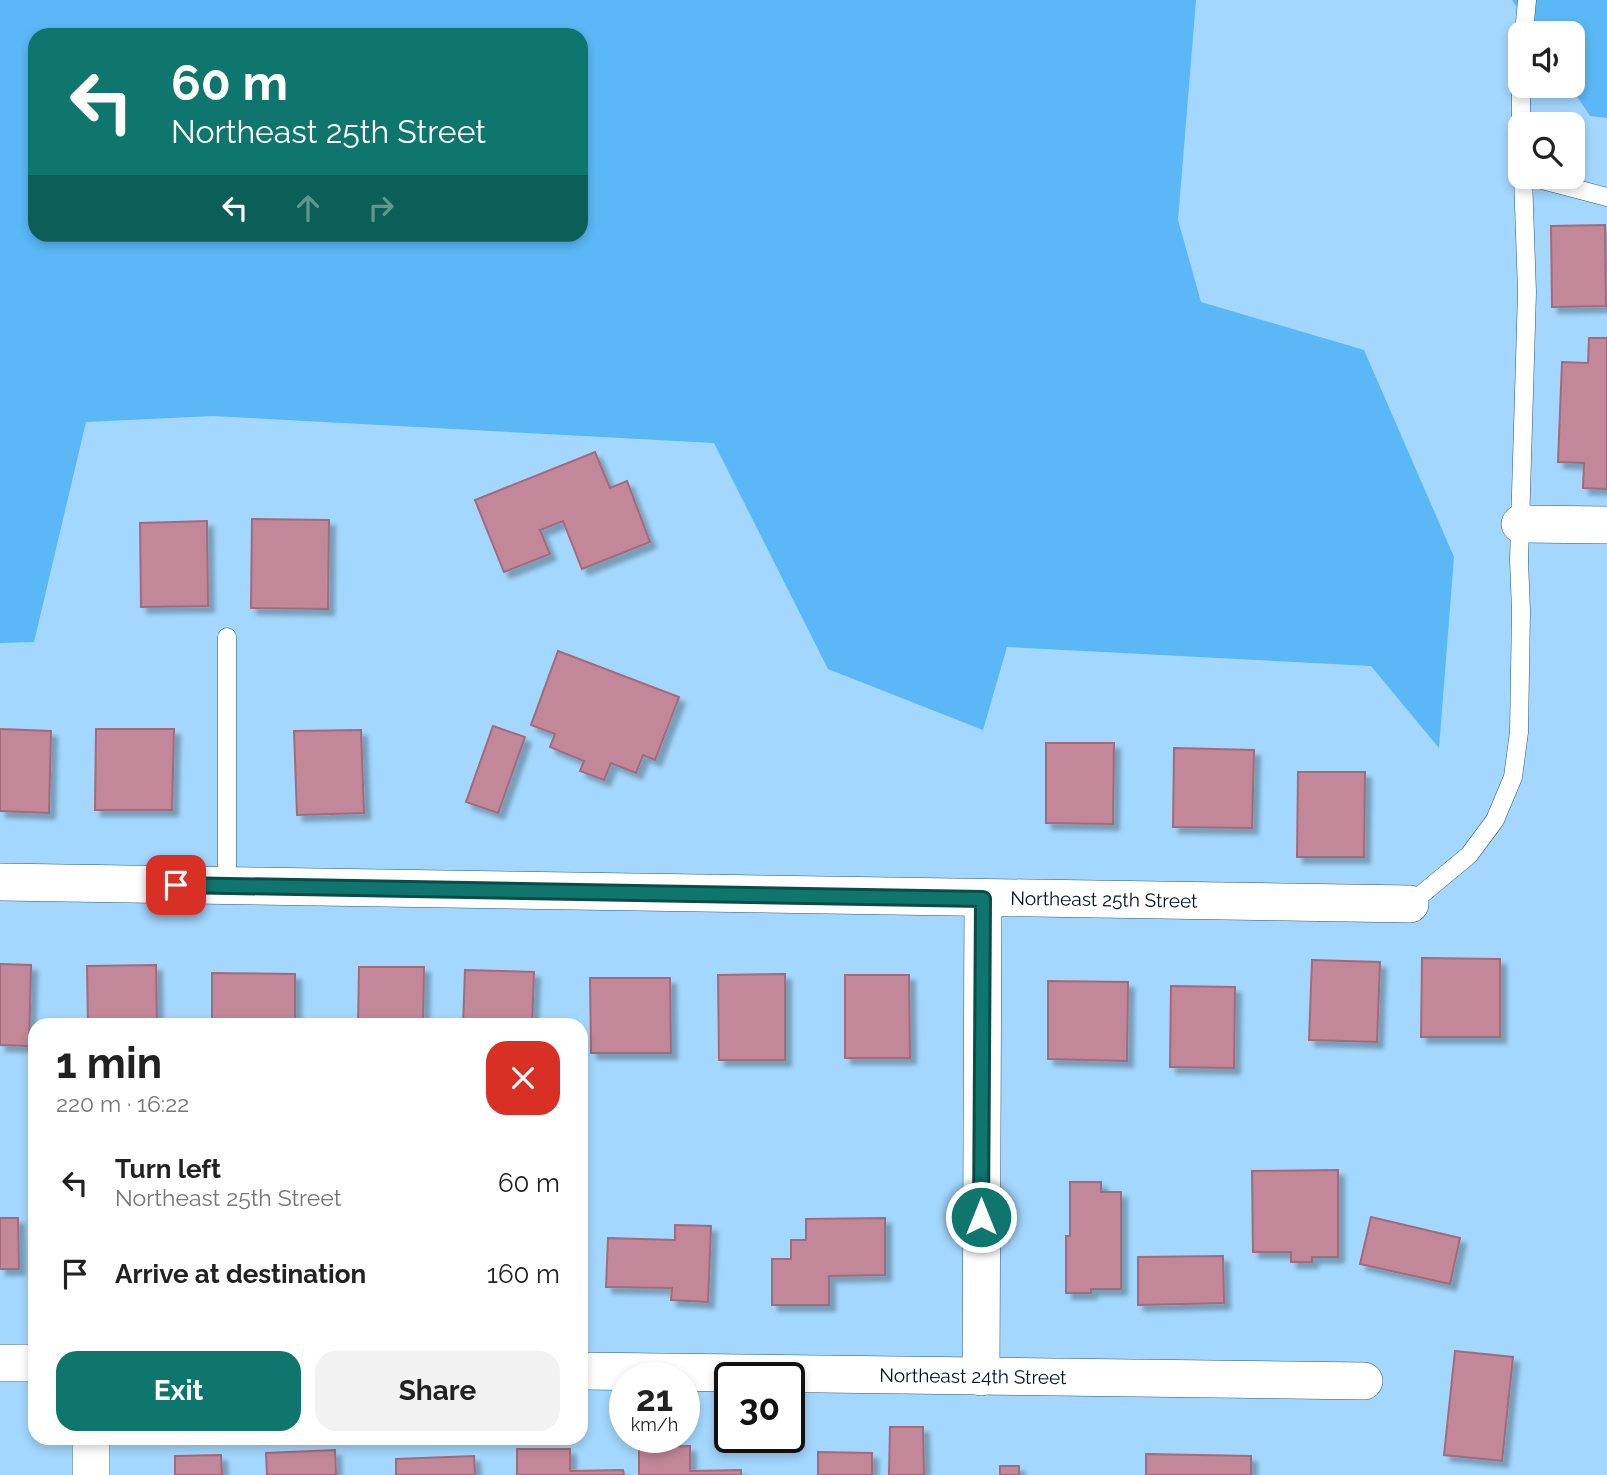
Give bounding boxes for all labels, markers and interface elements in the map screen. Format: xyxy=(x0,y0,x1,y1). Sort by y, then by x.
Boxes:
map controls xyxy=(1508,21,1585,189)
button: sound xyxy=(1508,21,1585,98)
text: 60 m xyxy=(171,54,288,111)
icon: left xyxy=(56,56,147,147)
button: search xyxy=(1508,112,1585,189)
text: Northeast 25th Street xyxy=(171,113,486,150)
icon: left xyxy=(216,189,254,227)
icon: ahead xyxy=(289,189,327,227)
icon: right xyxy=(362,189,400,227)
pin xyxy=(146,855,206,915)
icon: arrive xyxy=(157,866,195,904)
street label: Northeast 25th Street xyxy=(1010,887,1198,912)
text: 1 min xyxy=(56,1039,162,1088)
button: close xyxy=(486,1041,560,1115)
text: 220 m · 16:22 xyxy=(56,1090,189,1117)
text: Turn left xyxy=(115,1154,221,1184)
icon: left xyxy=(56,1164,94,1202)
text: 60 m xyxy=(498,1168,560,1198)
position arrow xyxy=(944,1180,1018,1254)
text: Northeast 25th Street xyxy=(115,1184,341,1211)
icon: arrive xyxy=(56,1255,94,1293)
text: Arrive at destination xyxy=(115,1259,366,1289)
text: 160 m xyxy=(487,1259,560,1289)
button: Exit xyxy=(56,1351,301,1431)
button: Share xyxy=(315,1351,560,1431)
speed limit sign: 30 xyxy=(714,1362,805,1453)
street label: Northeast 24th Street xyxy=(879,1364,1067,1388)
text: 21 xyxy=(636,1378,673,1419)
text: km/h xyxy=(631,1414,678,1435)

